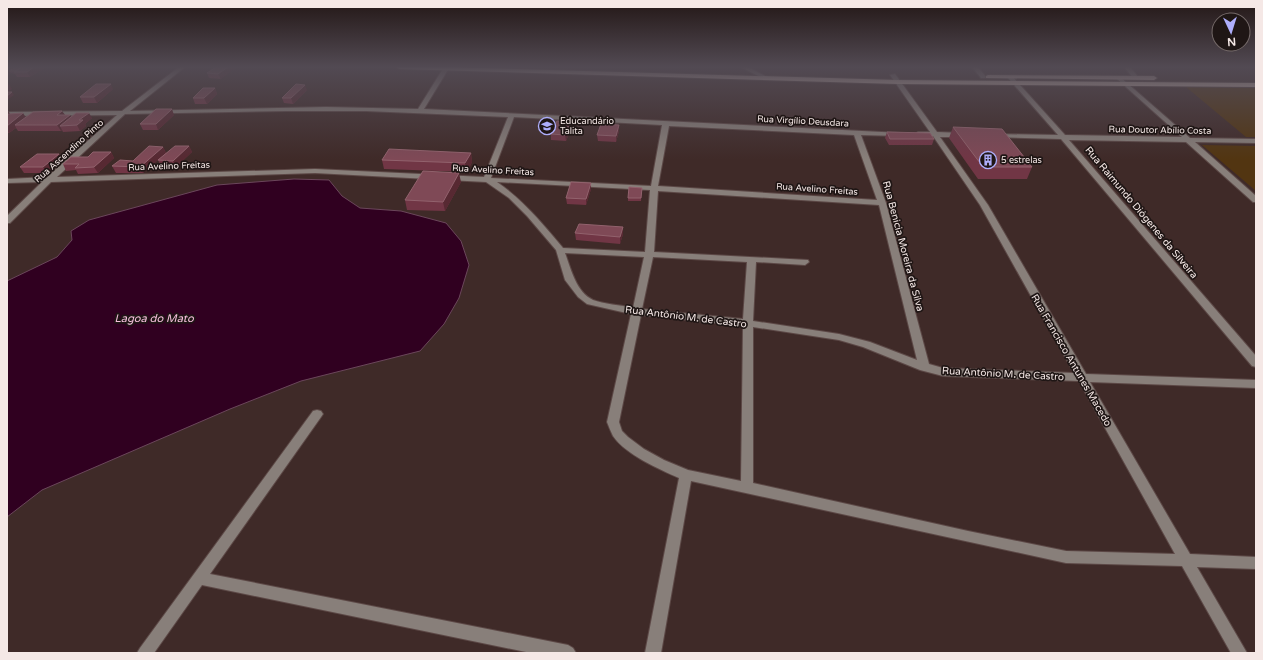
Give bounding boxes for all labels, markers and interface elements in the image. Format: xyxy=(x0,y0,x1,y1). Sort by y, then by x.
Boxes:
north arrow xyxy=(1211,12,1251,52)
text: N xyxy=(1227,35,1237,48)
street label: Rua Virgílio Deusdara xyxy=(757,114,849,129)
school or university icon: Educandário Talita xyxy=(537,116,557,136)
place label: Educandário Talita xyxy=(560,116,615,137)
street label: Rua Ascendino Pinto xyxy=(32,117,107,185)
street label: Rua Doutor Abílio Costa xyxy=(1109,124,1211,137)
street label: Rua Raimundo Diógenes da Silveira xyxy=(1082,144,1200,281)
building icon: 5 estrelas xyxy=(978,150,998,170)
place label: 5 estrelas xyxy=(1001,155,1042,166)
street label: Rua Avelino Freitas xyxy=(128,160,210,173)
street label: Rua Avelino Freitas xyxy=(452,163,534,178)
street label: Rua Benicia Moreira da Silva xyxy=(880,180,926,313)
street label: Rua Avelino Freitas xyxy=(776,181,858,198)
street label: Rua Francisco Antunes Macedo xyxy=(1028,292,1114,429)
street label: Rua Antônio M. de Castro xyxy=(624,304,747,330)
water label: Lagoa do Mato xyxy=(114,312,195,325)
street label: Rua Antônio M. de Castro xyxy=(942,365,1064,383)

